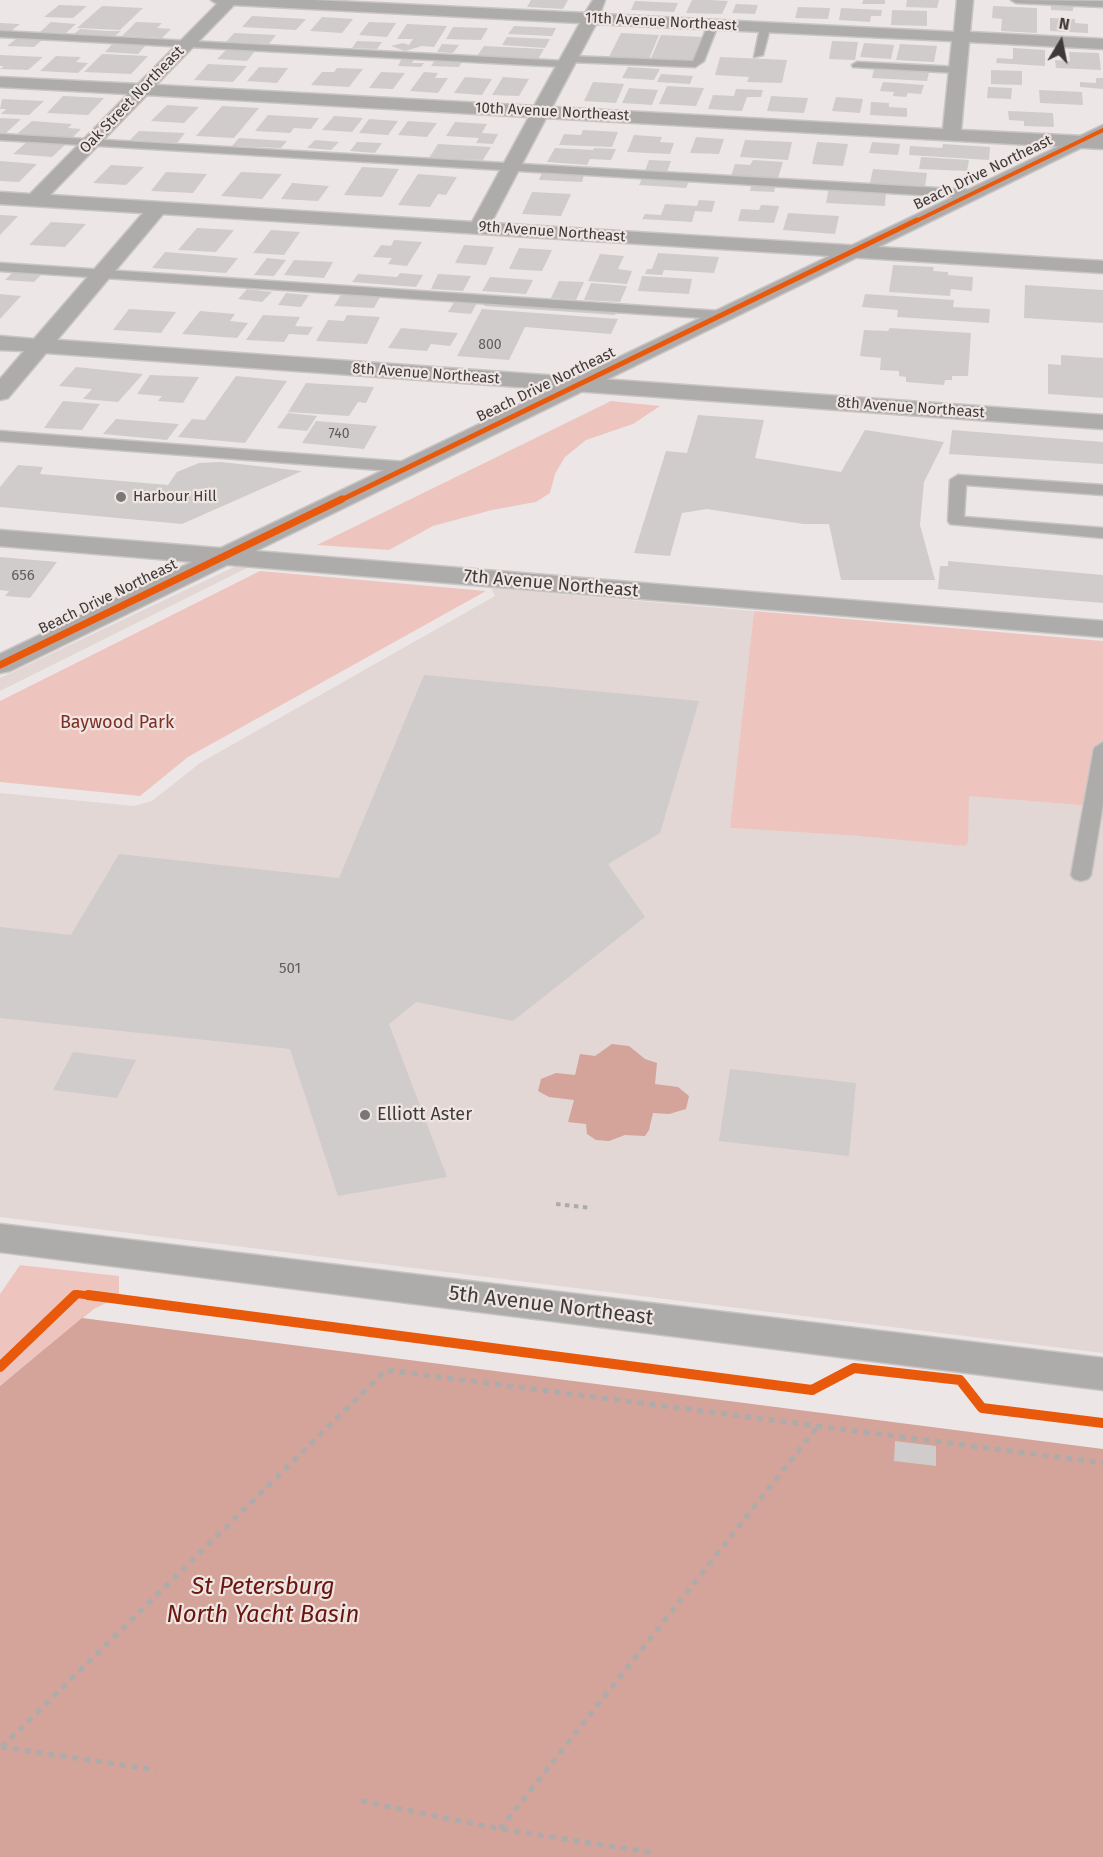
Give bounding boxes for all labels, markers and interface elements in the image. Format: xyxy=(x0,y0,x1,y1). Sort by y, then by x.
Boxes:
street label: 11th Avenue Northeast xyxy=(585,9,737,35)
north arrow xyxy=(1031,12,1091,72)
text: N xyxy=(1057,14,1071,34)
street label: Oak Street Northeast xyxy=(76,43,188,157)
street label: 10th Avenue Northeast xyxy=(475,99,629,125)
street label: Beach Drive Northeast xyxy=(911,132,1055,214)
street label: 9th Avenue Northeast xyxy=(478,218,626,246)
house number: 800 xyxy=(478,337,502,353)
street label: Beach Drive Northeast xyxy=(474,344,618,426)
street label: 8th Avenue Northeast xyxy=(352,360,500,388)
street label: 8th Avenue Northeast xyxy=(837,394,985,422)
house number: 740 xyxy=(329,426,349,442)
place label: Harbour Hill xyxy=(133,488,217,506)
marker: Harbour Hill xyxy=(114,490,128,504)
street label: Beach Drive Northeast xyxy=(36,556,180,638)
street label: 7th Avenue Northeast xyxy=(463,566,639,602)
house number: 656 xyxy=(11,567,35,585)
park label: Baywood Park xyxy=(60,712,174,734)
house number: 501 xyxy=(279,960,301,978)
place label: Elliott Aster xyxy=(377,1104,472,1126)
marker: Elliott Aster xyxy=(358,1108,372,1122)
street label: 5th Avenue Northeast xyxy=(447,1281,655,1331)
water label: St Petersburg North Yacht Basin xyxy=(166,1573,360,1629)

